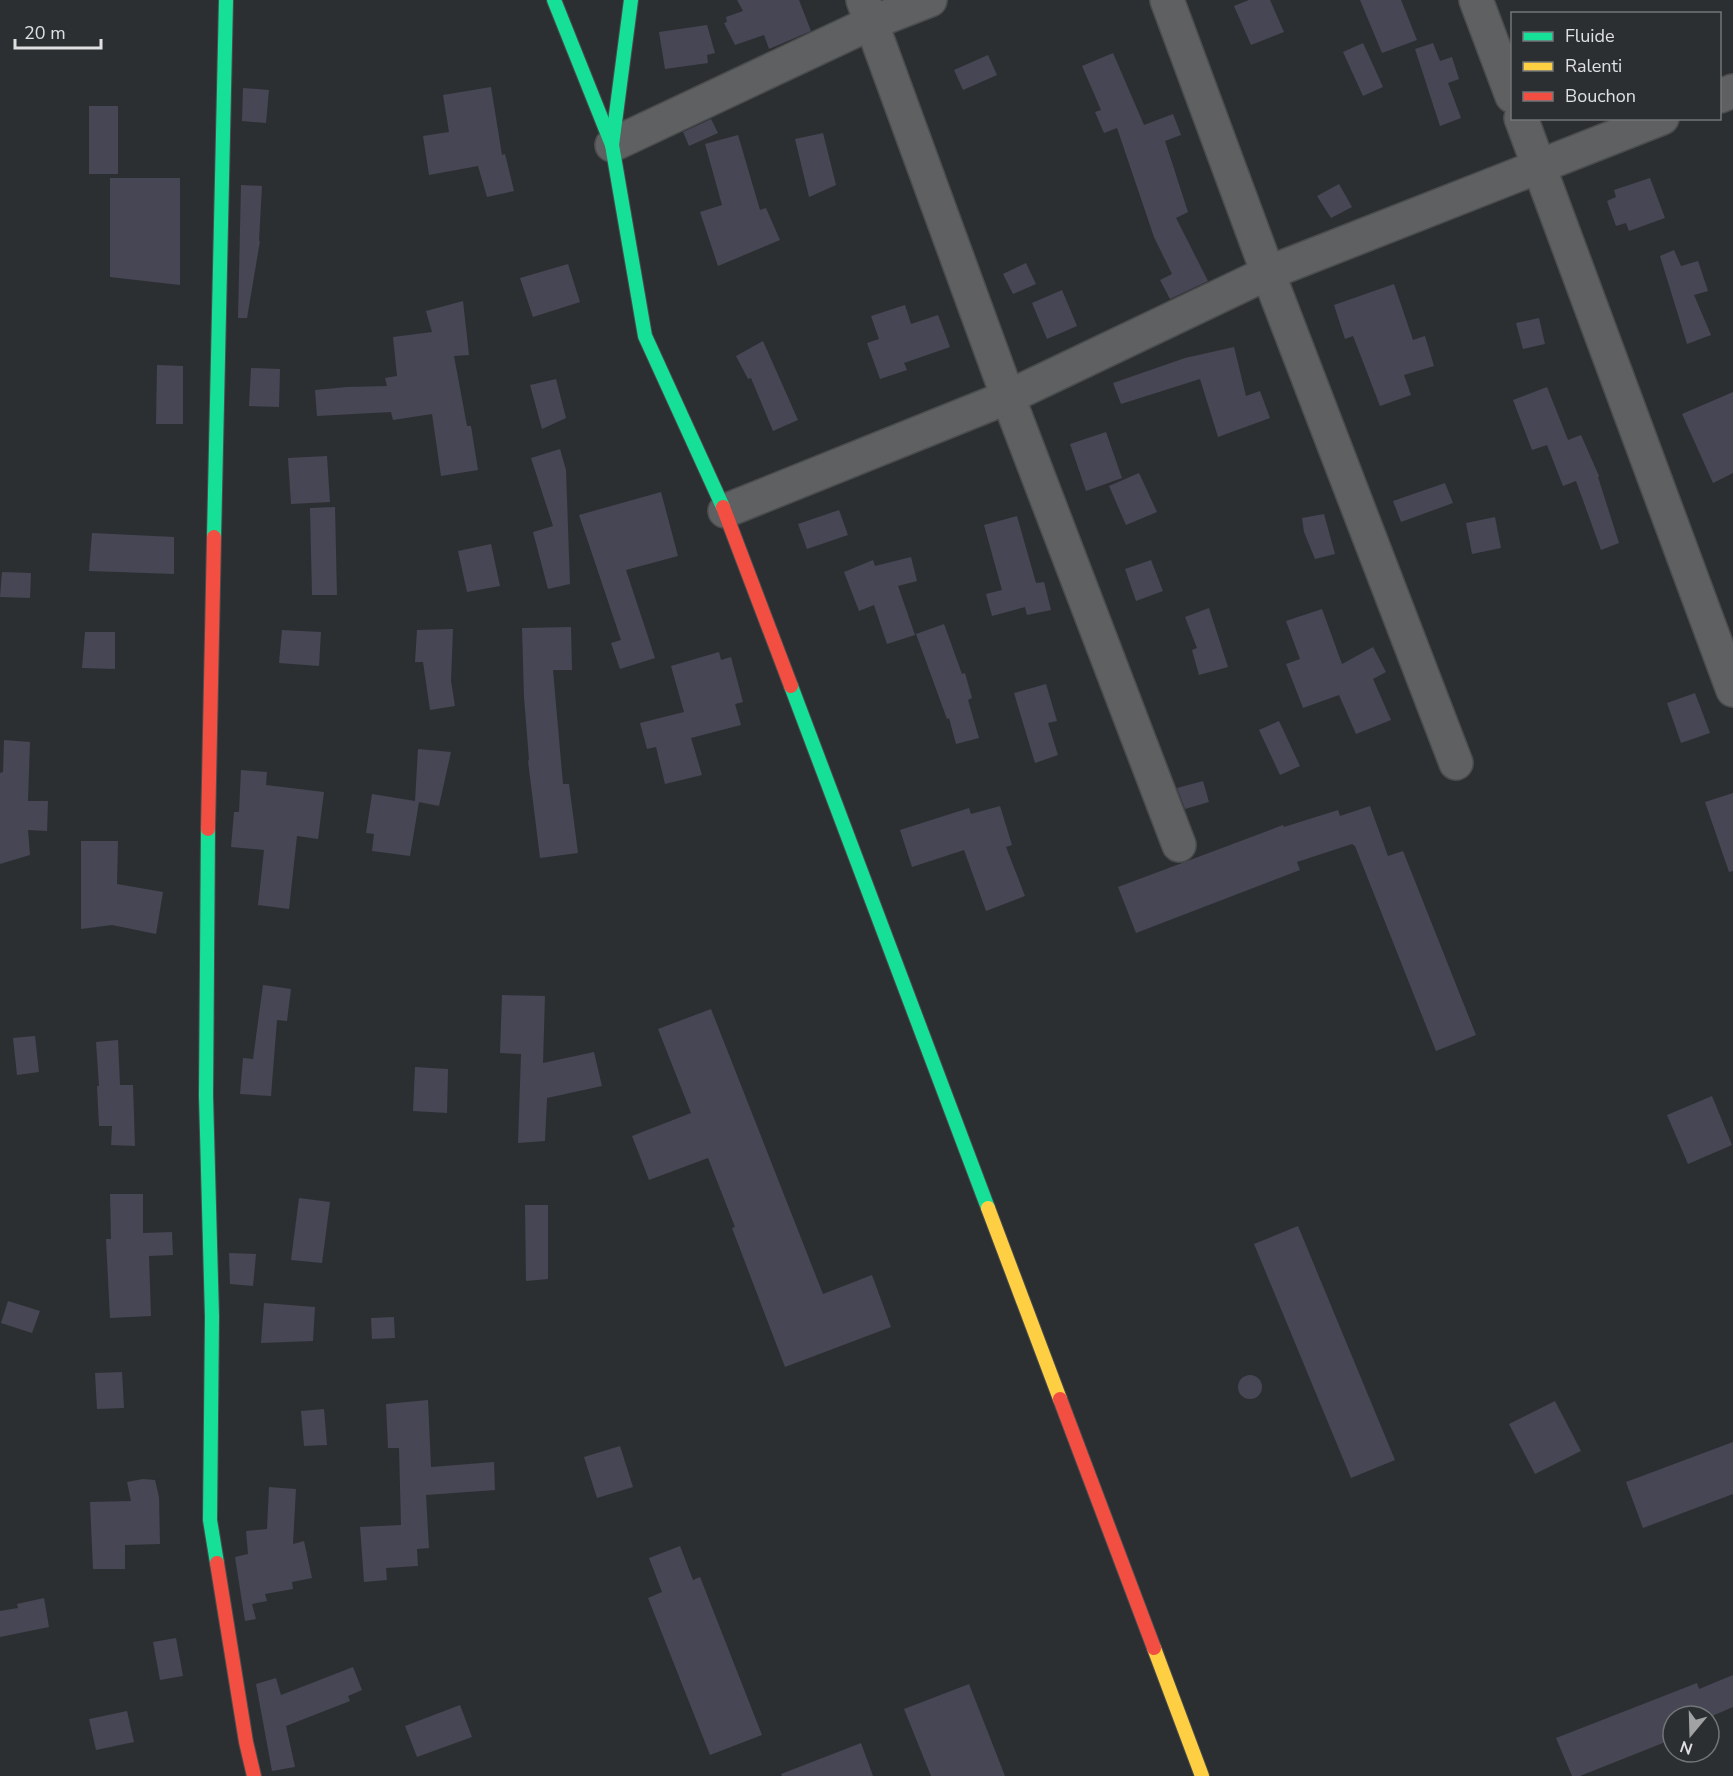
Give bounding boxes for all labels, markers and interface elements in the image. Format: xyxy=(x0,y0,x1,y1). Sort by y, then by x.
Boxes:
scale bar xyxy=(15,12,100,50)
legend xyxy=(1511,12,1721,120)
text: 20 m xyxy=(24,21,66,45)
text: Fluide xyxy=(1565,24,1615,48)
text: Ralenti xyxy=(1565,54,1622,78)
text: Bouchon xyxy=(1565,84,1636,108)
north arrow xyxy=(1661,1704,1721,1764)
text: N xyxy=(1677,1735,1696,1760)

